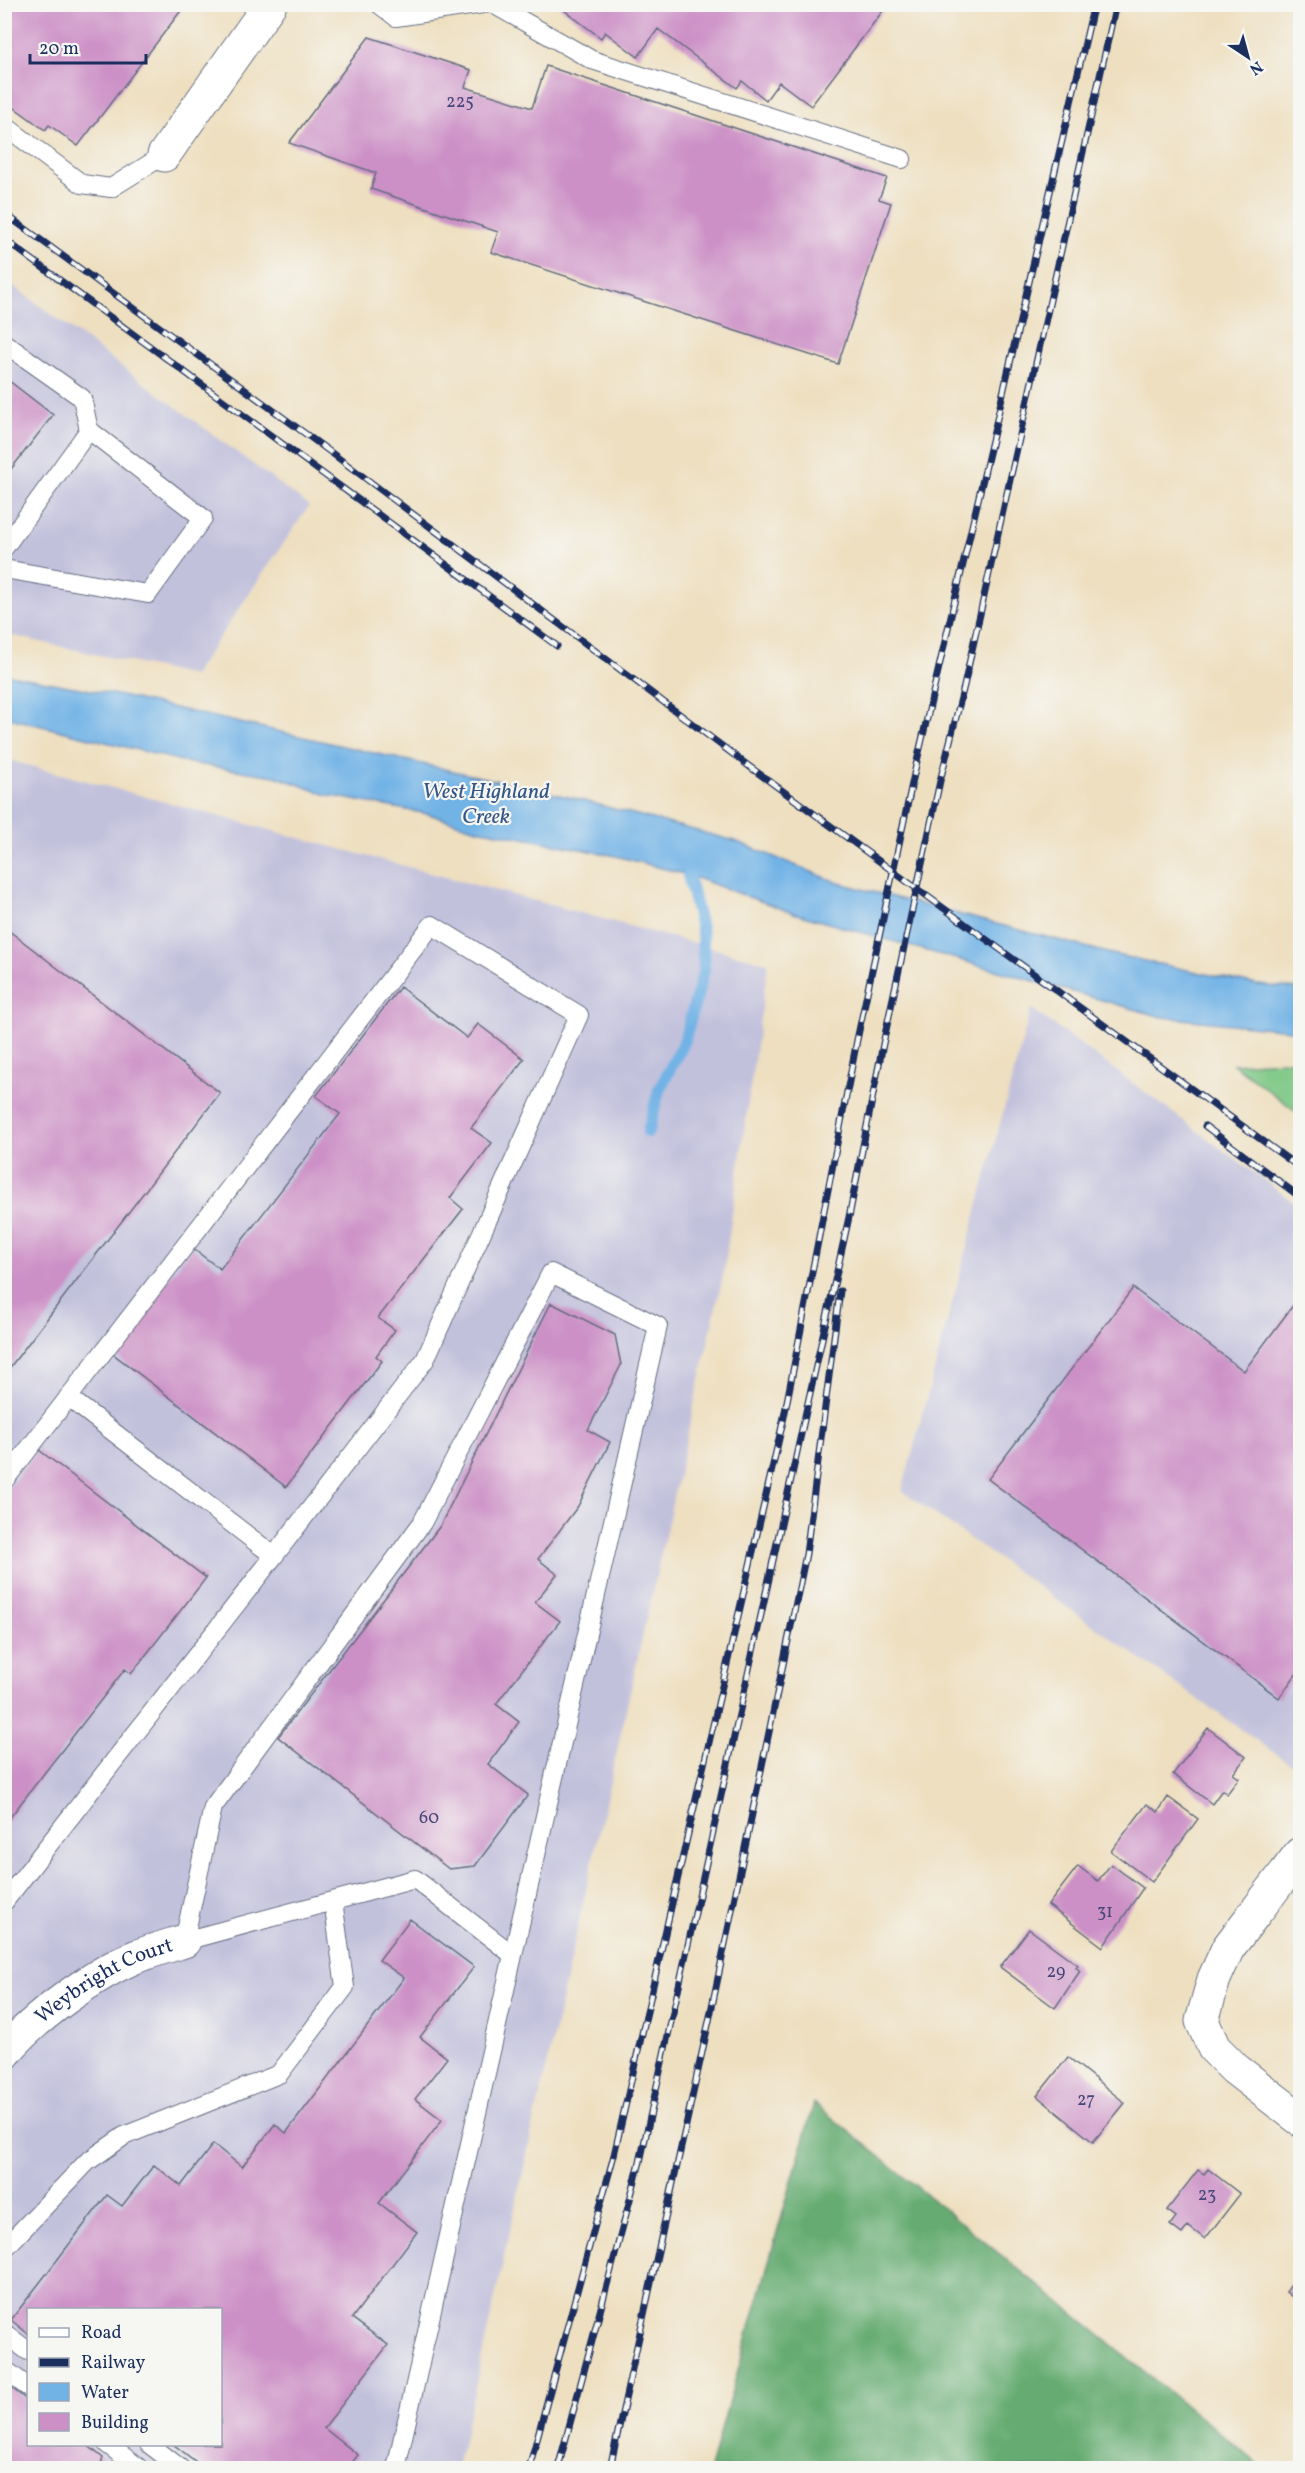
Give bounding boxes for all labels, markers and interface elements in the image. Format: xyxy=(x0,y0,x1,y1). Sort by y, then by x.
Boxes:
scale bar xyxy=(30,27,146,65)
north arrow xyxy=(1218,27,1278,87)
text: 20 m xyxy=(39,37,79,62)
text: N xyxy=(1244,55,1267,80)
house number: 225 xyxy=(446,90,474,115)
water label: West Highland Creek xyxy=(422,777,550,833)
house number: 60 xyxy=(419,1806,439,1831)
house number: 31 xyxy=(1097,1900,1113,1925)
street label: Weybright Court xyxy=(29,1931,177,2031)
house number: 29 xyxy=(1047,1960,1065,1985)
house number: 27 xyxy=(1077,2088,1095,2113)
house number: 23 xyxy=(1198,2183,1216,2208)
legend xyxy=(27,2308,222,2446)
text: Road xyxy=(81,2321,122,2346)
text: Railway xyxy=(81,2351,145,2376)
text: Water xyxy=(81,2381,129,2406)
text: Building xyxy=(81,2411,149,2436)

